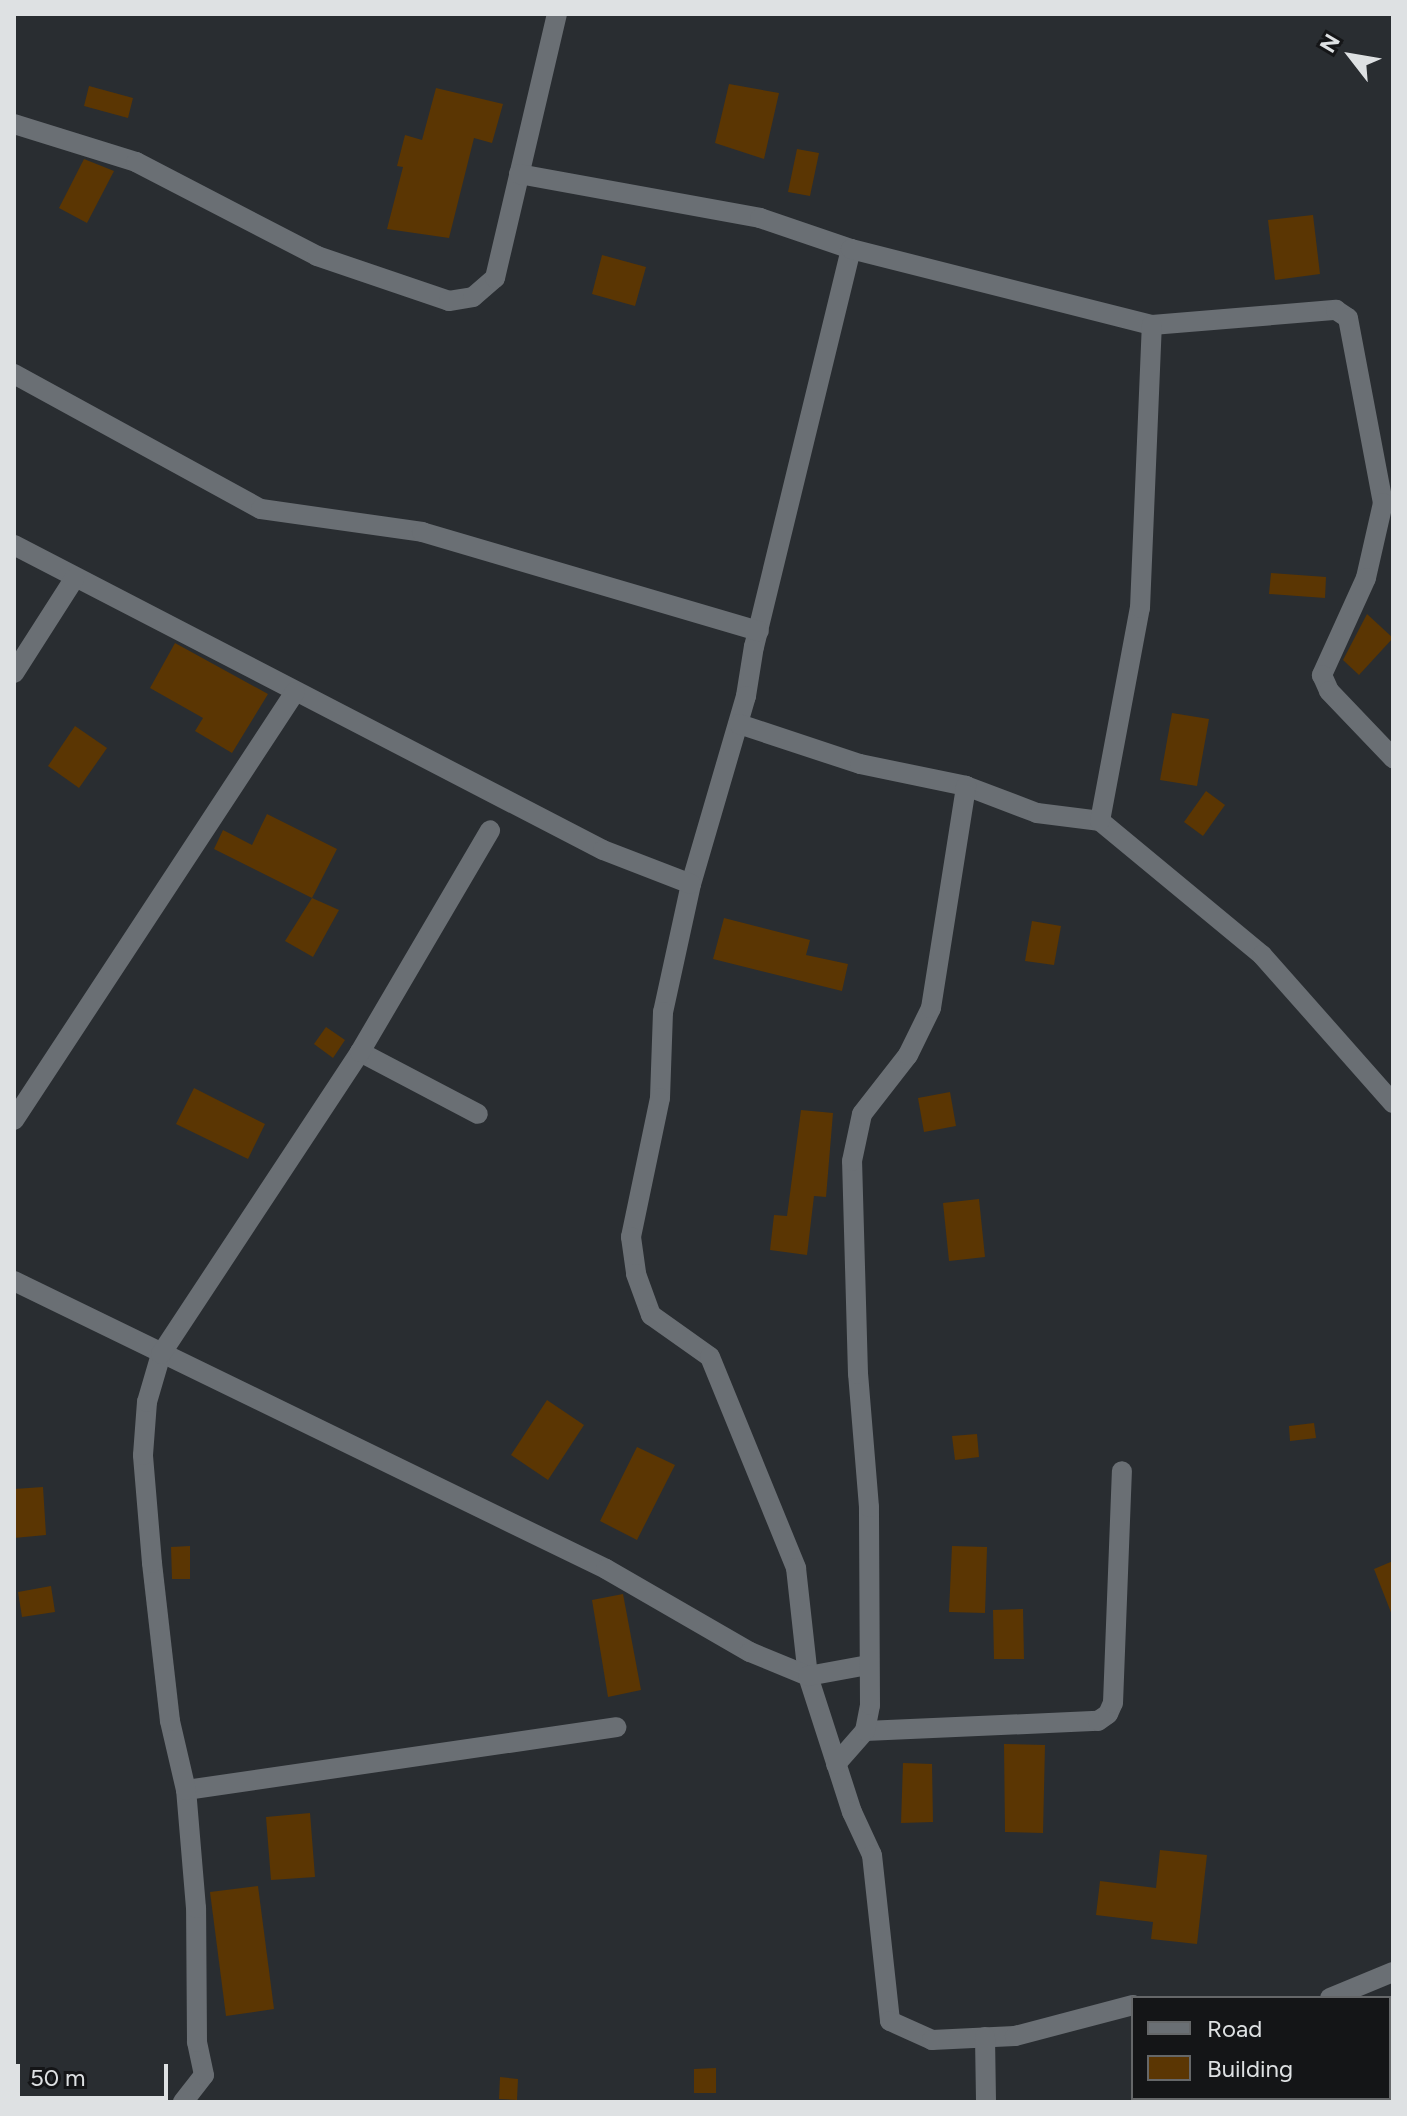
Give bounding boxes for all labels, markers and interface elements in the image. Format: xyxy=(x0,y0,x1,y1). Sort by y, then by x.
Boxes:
north arrow xyxy=(1311,16,1391,96)
text: N xyxy=(1314,29,1346,58)
legend xyxy=(1131,1996,1391,2100)
text: Road xyxy=(1207,2014,1262,2043)
scale bar xyxy=(20,2048,172,2098)
text: Building xyxy=(1207,2054,1293,2083)
text: 50 m xyxy=(30,2063,86,2092)

